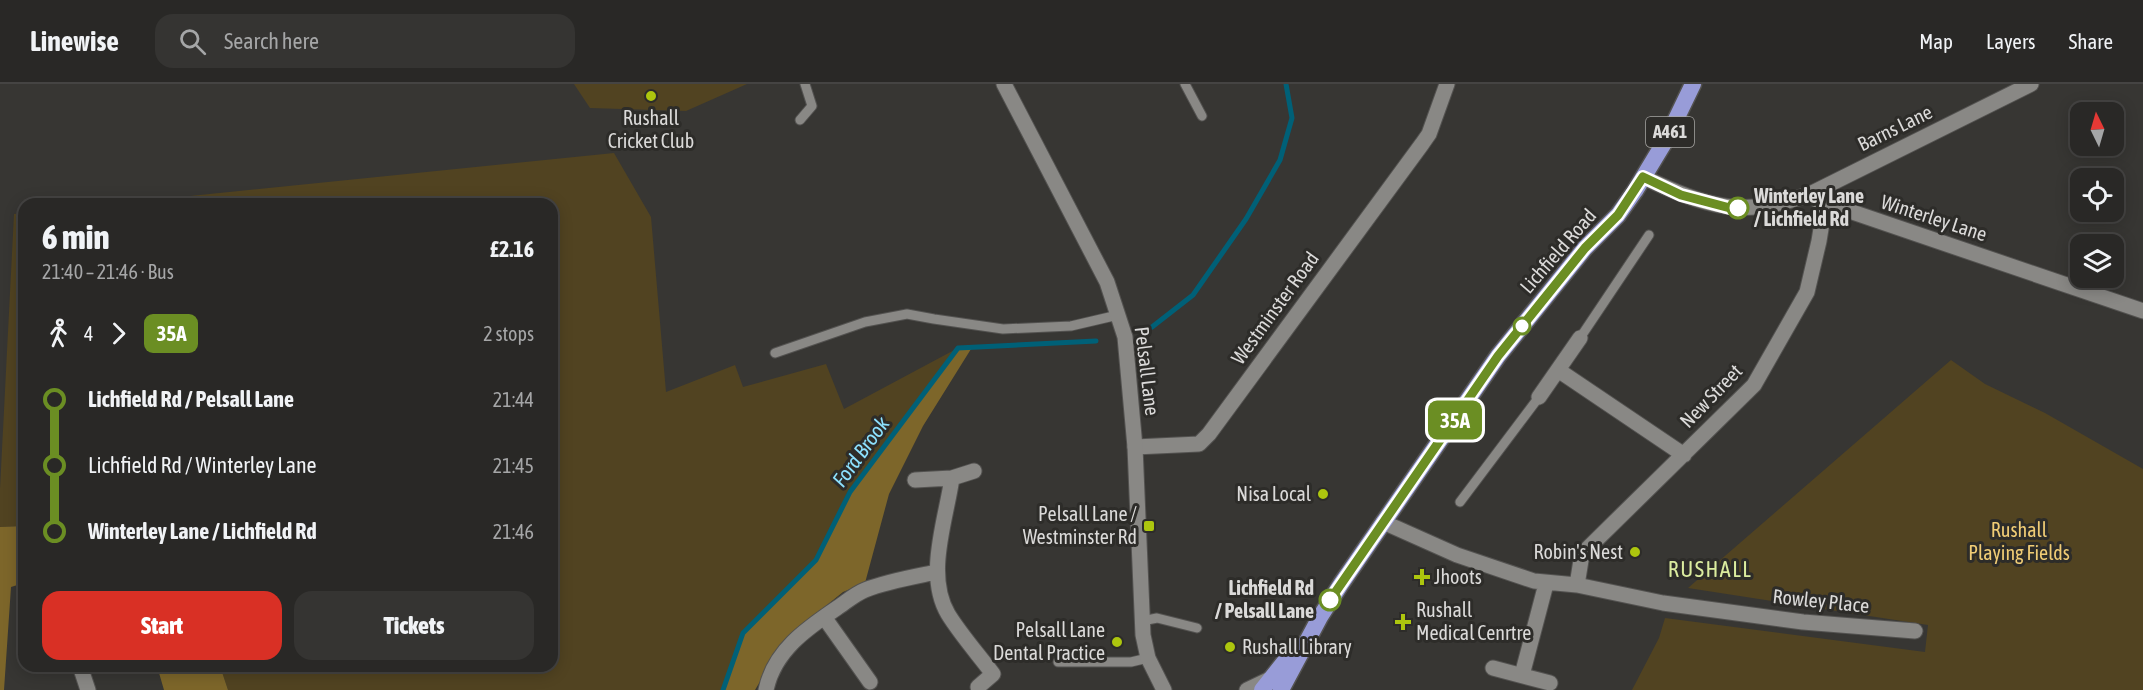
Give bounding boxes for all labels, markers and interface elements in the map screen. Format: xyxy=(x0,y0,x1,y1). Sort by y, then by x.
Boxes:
search box xyxy=(155,14,575,68)
text: Linewise xyxy=(30,25,119,57)
icon: search xyxy=(176,25,209,58)
text: Search here xyxy=(224,28,319,54)
text: Map xyxy=(1919,29,1953,53)
text: Layers xyxy=(1986,29,2036,53)
text: Share xyxy=(2069,29,2113,53)
marker: Rushall Cricket Club xyxy=(644,89,658,103)
street label: Barns Lane xyxy=(1854,100,1936,155)
north arrow xyxy=(2070,102,2124,156)
map controls xyxy=(2070,102,2124,288)
place label: Rushall Cricket Club xyxy=(608,106,694,152)
road number: A461 xyxy=(1646,117,1694,147)
button: locate xyxy=(2070,168,2124,222)
place label: Winterley Lane / Lichfield Rd xyxy=(1753,184,1864,230)
street label: Winterley Lane xyxy=(1878,190,1990,245)
marker: Winterley Lane / Lichfield Rd xyxy=(1727,197,1749,219)
street label: Lichfield Road xyxy=(1515,204,1600,298)
text: 6 min xyxy=(42,218,109,256)
button: layers xyxy=(2070,234,2124,288)
text: £2.16 xyxy=(490,236,534,262)
street label: Westminster Road xyxy=(1226,247,1323,368)
text: 21:40 – 21:46 · Bus xyxy=(42,260,174,283)
icon: walk xyxy=(42,317,75,350)
icon: forward xyxy=(102,317,135,350)
unlabelled marker xyxy=(1513,317,1531,335)
text: 35A xyxy=(156,321,186,345)
text: 4 xyxy=(84,322,93,345)
text: 2 stops xyxy=(483,322,534,345)
street label: Pelsall Lane xyxy=(1131,325,1164,417)
street label: New Street xyxy=(1675,359,1747,432)
text: Lichfield Rd / Pelsall Lane xyxy=(88,386,294,412)
text: 21:44 xyxy=(493,388,534,411)
line badge: 35A xyxy=(1420,400,1490,440)
text: 35A xyxy=(1440,408,1470,432)
water label: Ford Brook xyxy=(827,411,894,491)
text: Lichfield Rd / Winterley Lane xyxy=(88,452,317,478)
text: 21:45 xyxy=(493,454,534,477)
place label: Nisa Local xyxy=(1236,482,1312,505)
marker: Nisa Local xyxy=(1316,487,1330,501)
place label: Pelsall Lane / Westminster Rd xyxy=(1023,502,1137,548)
text: Winterley Lane / Lichfield Rd xyxy=(88,518,317,544)
park label: Rushall Playing Fields xyxy=(1968,518,2070,564)
marker: Pelsall Lane / Westminster Rd xyxy=(1142,519,1156,533)
text: 21:46 xyxy=(493,520,534,543)
place label: Robin's Nest xyxy=(1533,540,1623,563)
marker: Robin's Nest xyxy=(1628,545,1642,559)
district label: RUSHALL xyxy=(1668,556,1752,582)
place label: Jhoots xyxy=(1434,565,1482,588)
marker: Jhoots xyxy=(1415,570,1429,584)
place label: Lichfield Rd / Pelsall Lane xyxy=(1215,576,1314,622)
street label: Rowley Place xyxy=(1772,584,1870,617)
marker: Lichfield Rd / Pelsall Lane xyxy=(1319,589,1341,611)
button: Start xyxy=(42,591,282,660)
button: Tickets xyxy=(294,591,534,660)
place label: Rushall Medical Cenrtre xyxy=(1416,598,1531,644)
marker: Rushall Medical Cenrtre xyxy=(1394,613,1412,631)
place label: Pelsall Lane Dental Practice xyxy=(993,618,1105,664)
marker: Pelsall Lane Dental Practice xyxy=(1110,635,1124,649)
place label: Rushall Library xyxy=(1242,635,1352,658)
marker: Rushall Library xyxy=(1223,640,1237,654)

